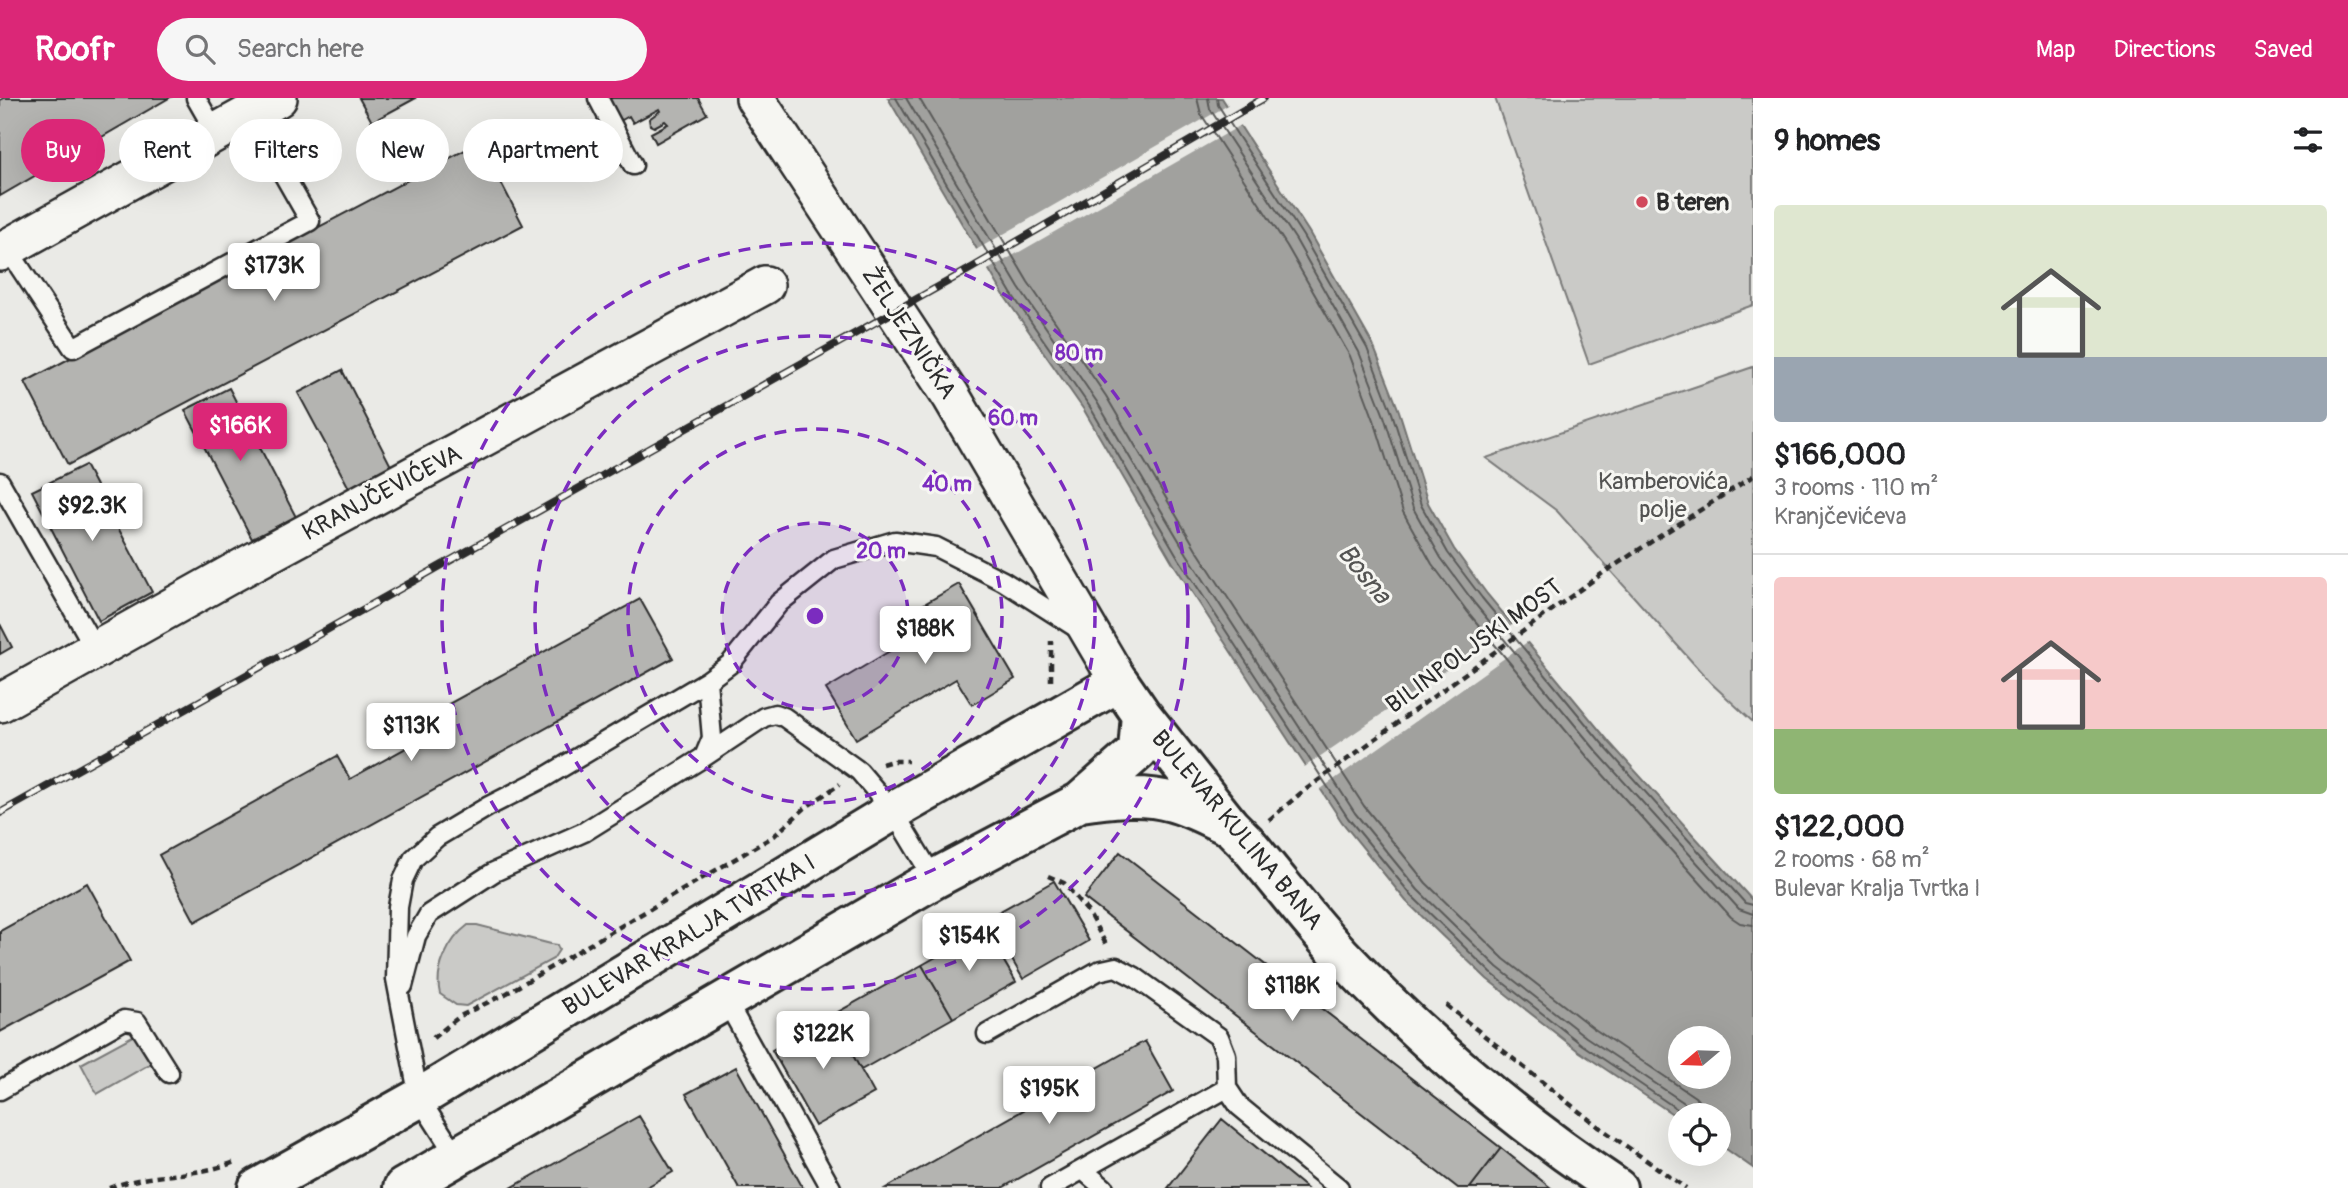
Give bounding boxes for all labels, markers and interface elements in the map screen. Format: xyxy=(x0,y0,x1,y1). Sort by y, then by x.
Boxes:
search box xyxy=(157,18,647,81)
text: Roofr xyxy=(35,29,115,70)
icon: search xyxy=(181,30,219,68)
text: Search here xyxy=(237,33,364,65)
text: Map xyxy=(2036,35,2076,64)
text: Directions xyxy=(2114,35,2215,64)
text: Saved xyxy=(2253,35,2313,64)
chip: Buy xyxy=(21,119,105,182)
chip: Rent xyxy=(119,119,215,182)
chip: Filters xyxy=(229,119,342,182)
chip: New xyxy=(356,119,449,182)
chip: Apartment xyxy=(463,119,623,182)
icon: filters xyxy=(2289,121,2327,159)
text: 9 homes xyxy=(1774,122,1880,159)
place label: B teren xyxy=(1656,188,1729,217)
marker: B teren xyxy=(1634,194,1650,210)
pin: $173K xyxy=(225,244,323,303)
icon: home xyxy=(1988,250,2114,376)
text: $173K xyxy=(244,251,304,280)
street label: ŽELJEZNIČKA xyxy=(856,262,962,404)
text: 80 m xyxy=(1055,340,1103,367)
pin: $166K xyxy=(191,404,289,463)
text: 60 m xyxy=(988,405,1038,432)
text: $166K xyxy=(209,411,271,440)
text: $166,000 xyxy=(1774,436,1906,473)
street label: KRANJČEVIĆEVA xyxy=(297,438,466,547)
park label: Kamberovića polje xyxy=(1598,467,1728,524)
text: 40 m xyxy=(922,471,972,498)
text: 3 rooms · 110 m² xyxy=(1774,473,1938,502)
pin: $92.3K xyxy=(35,484,149,543)
text: $92.3K xyxy=(58,491,126,520)
text: Kranjčevićeva xyxy=(1774,502,1906,531)
text: 20 m xyxy=(856,538,906,565)
water label: Bosna xyxy=(1330,538,1399,612)
street label: BILINPOLJSKI MOST xyxy=(1380,572,1568,720)
centre of rings xyxy=(803,604,827,628)
pin: $188K xyxy=(876,606,974,666)
text: $188K xyxy=(896,614,954,643)
icon: home xyxy=(1988,622,2114,748)
pin: $113K xyxy=(362,704,460,763)
text: $113K xyxy=(382,711,440,740)
street label: BULEVAR KULINA BANA xyxy=(1145,724,1329,936)
text: $122,000 xyxy=(1774,808,1905,845)
text: 2 rooms · 68 m² xyxy=(1774,845,1930,874)
street label: BULEVAR KRALJA TVRTKA I xyxy=(557,848,821,1022)
text: Bulevar Kralja Tvrtka I xyxy=(1774,874,1981,903)
pin: $154K xyxy=(920,914,1018,973)
text: $154K xyxy=(938,921,1000,950)
pin: $118K xyxy=(1243,964,1341,1023)
text: $118K xyxy=(1264,971,1320,1000)
pin: $122K xyxy=(774,1012,872,1071)
text: $122K xyxy=(792,1019,854,1048)
north arrow xyxy=(1668,1026,1731,1088)
map controls xyxy=(1668,1026,1731,1166)
pin: $195K xyxy=(1000,1066,1098,1126)
text: $195K xyxy=(1019,1074,1079,1103)
button: locate xyxy=(1668,1103,1731,1166)

